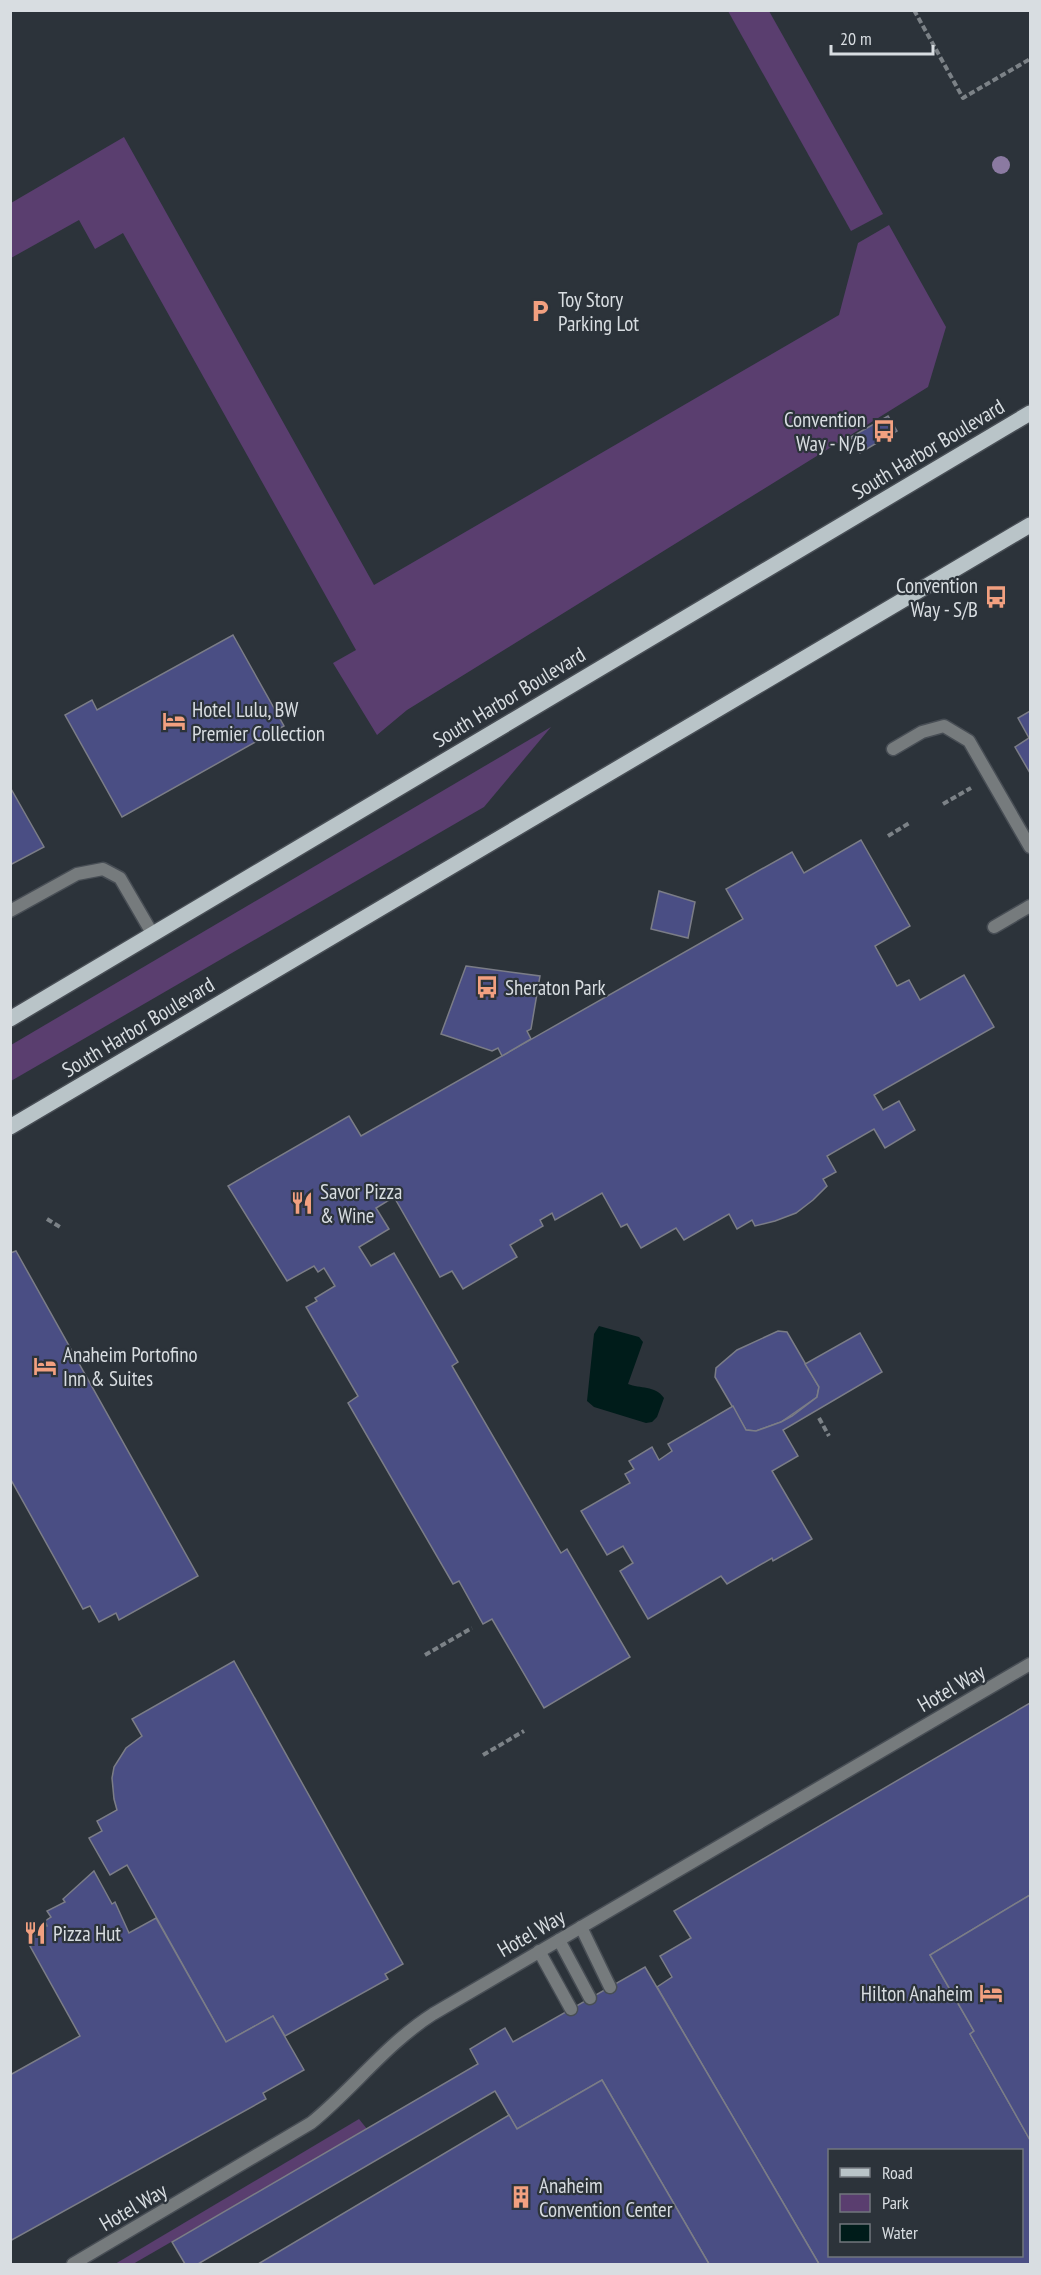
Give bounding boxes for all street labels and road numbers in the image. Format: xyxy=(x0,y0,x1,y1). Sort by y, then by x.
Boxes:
street label: South Harbor Boulevard xyxy=(847,393,1009,505)
street label: South Harbor Boulevard xyxy=(428,641,590,753)
street label: South Harbor Boulevard xyxy=(57,971,219,1083)
street label: Hotel Way xyxy=(913,1658,990,1718)
street label: Hotel Way xyxy=(493,1903,570,1963)
street label: Hotel Way xyxy=(95,2177,172,2237)

